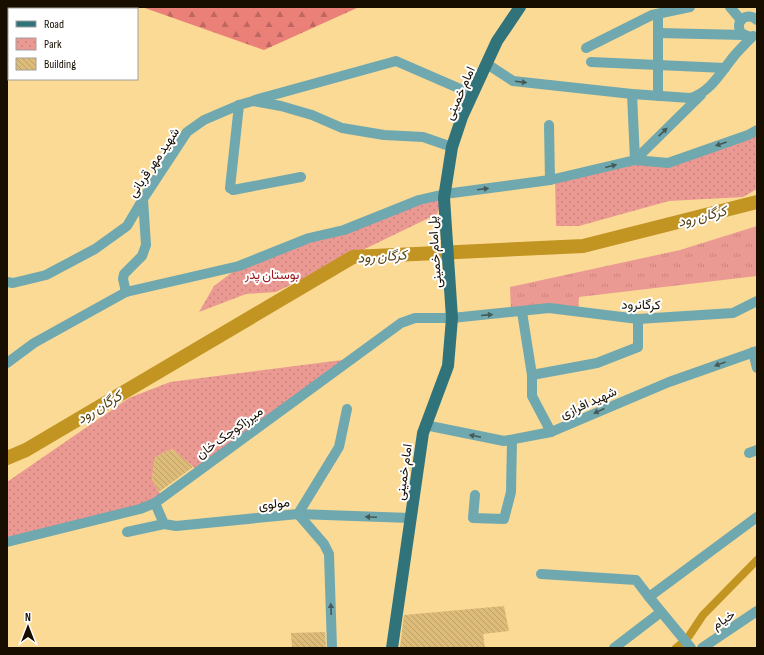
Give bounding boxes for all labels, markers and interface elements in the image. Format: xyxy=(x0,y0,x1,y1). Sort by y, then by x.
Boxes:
legend xyxy=(8,8,138,80)
text: Road xyxy=(44,17,64,32)
text: Park xyxy=(44,37,62,52)
text: Building xyxy=(44,57,76,72)
street label: امام خمینی xyxy=(441,64,479,123)
one-way arrow xyxy=(515,79,527,85)
street label: شهید مهر قربانی xyxy=(125,125,183,201)
one-way arrow xyxy=(658,128,668,137)
one-way arrow xyxy=(714,142,726,148)
one-way arrow xyxy=(605,162,617,168)
one-way arrow xyxy=(477,186,490,192)
water label: کرگان رود xyxy=(676,202,731,231)
street label: پل امام خمینی xyxy=(425,215,446,288)
water label: کرگان رود xyxy=(357,246,410,267)
park label: بوستان پدر xyxy=(244,267,299,284)
street label: کرگانرود xyxy=(621,297,661,313)
one-way arrow xyxy=(481,311,493,318)
one-way arrow xyxy=(714,361,726,367)
street label: شهید افرازی xyxy=(558,383,619,422)
water label: کرگان رود xyxy=(74,386,127,427)
street label: میرزاکوچک خان xyxy=(193,403,267,463)
one-way arrow xyxy=(594,408,605,414)
one-way arrow xyxy=(469,432,481,438)
street label: امام خمینی xyxy=(392,443,416,501)
street label: مولوی xyxy=(258,494,291,514)
one-way arrow xyxy=(365,513,377,520)
one-way arrow xyxy=(327,603,334,615)
street label: خیام xyxy=(709,606,738,633)
north arrow xyxy=(8,607,48,647)
text: N xyxy=(25,611,31,624)

